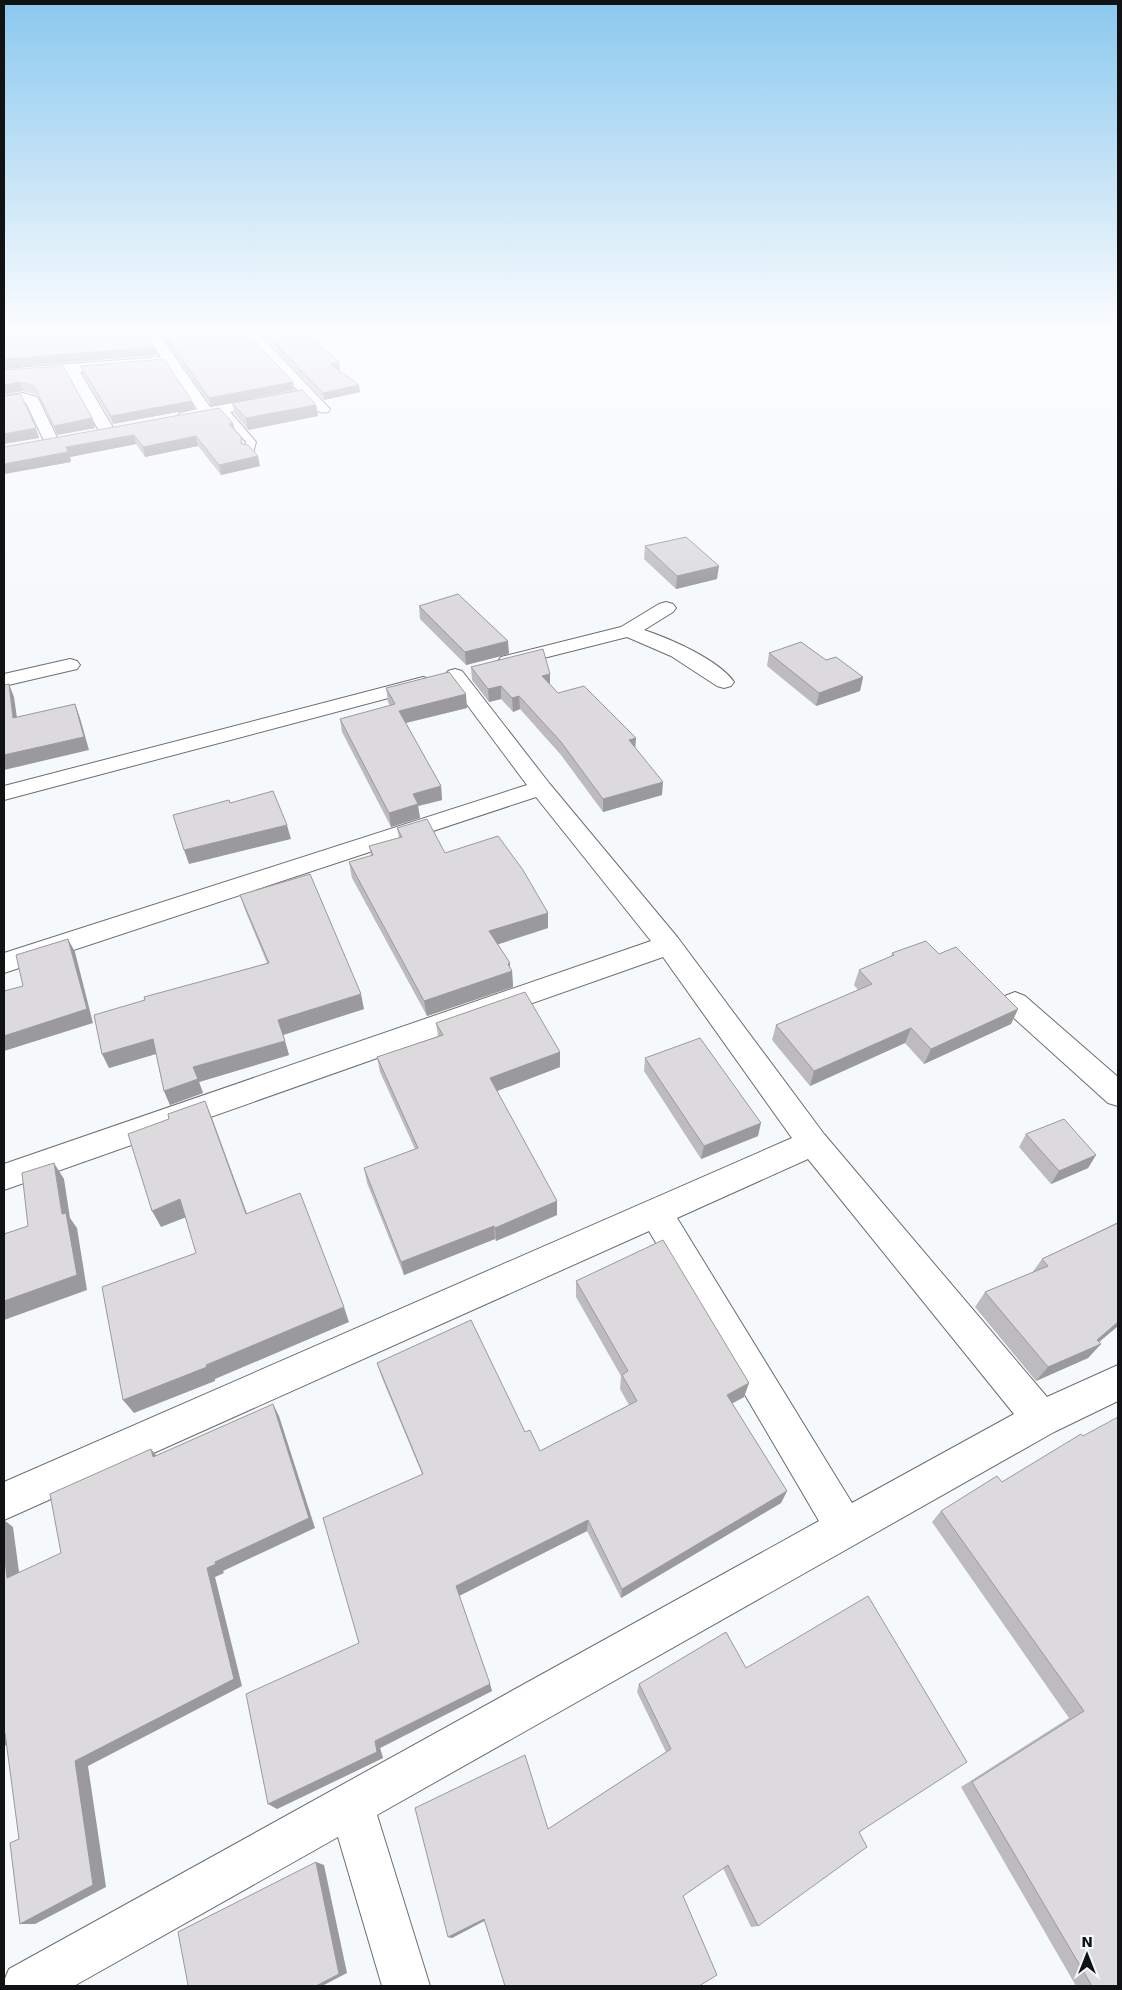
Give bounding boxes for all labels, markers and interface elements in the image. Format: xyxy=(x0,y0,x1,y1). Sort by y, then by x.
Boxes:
north arrow xyxy=(1062,1930,1112,1980)
text: N xyxy=(1081,1934,1093,1950)

